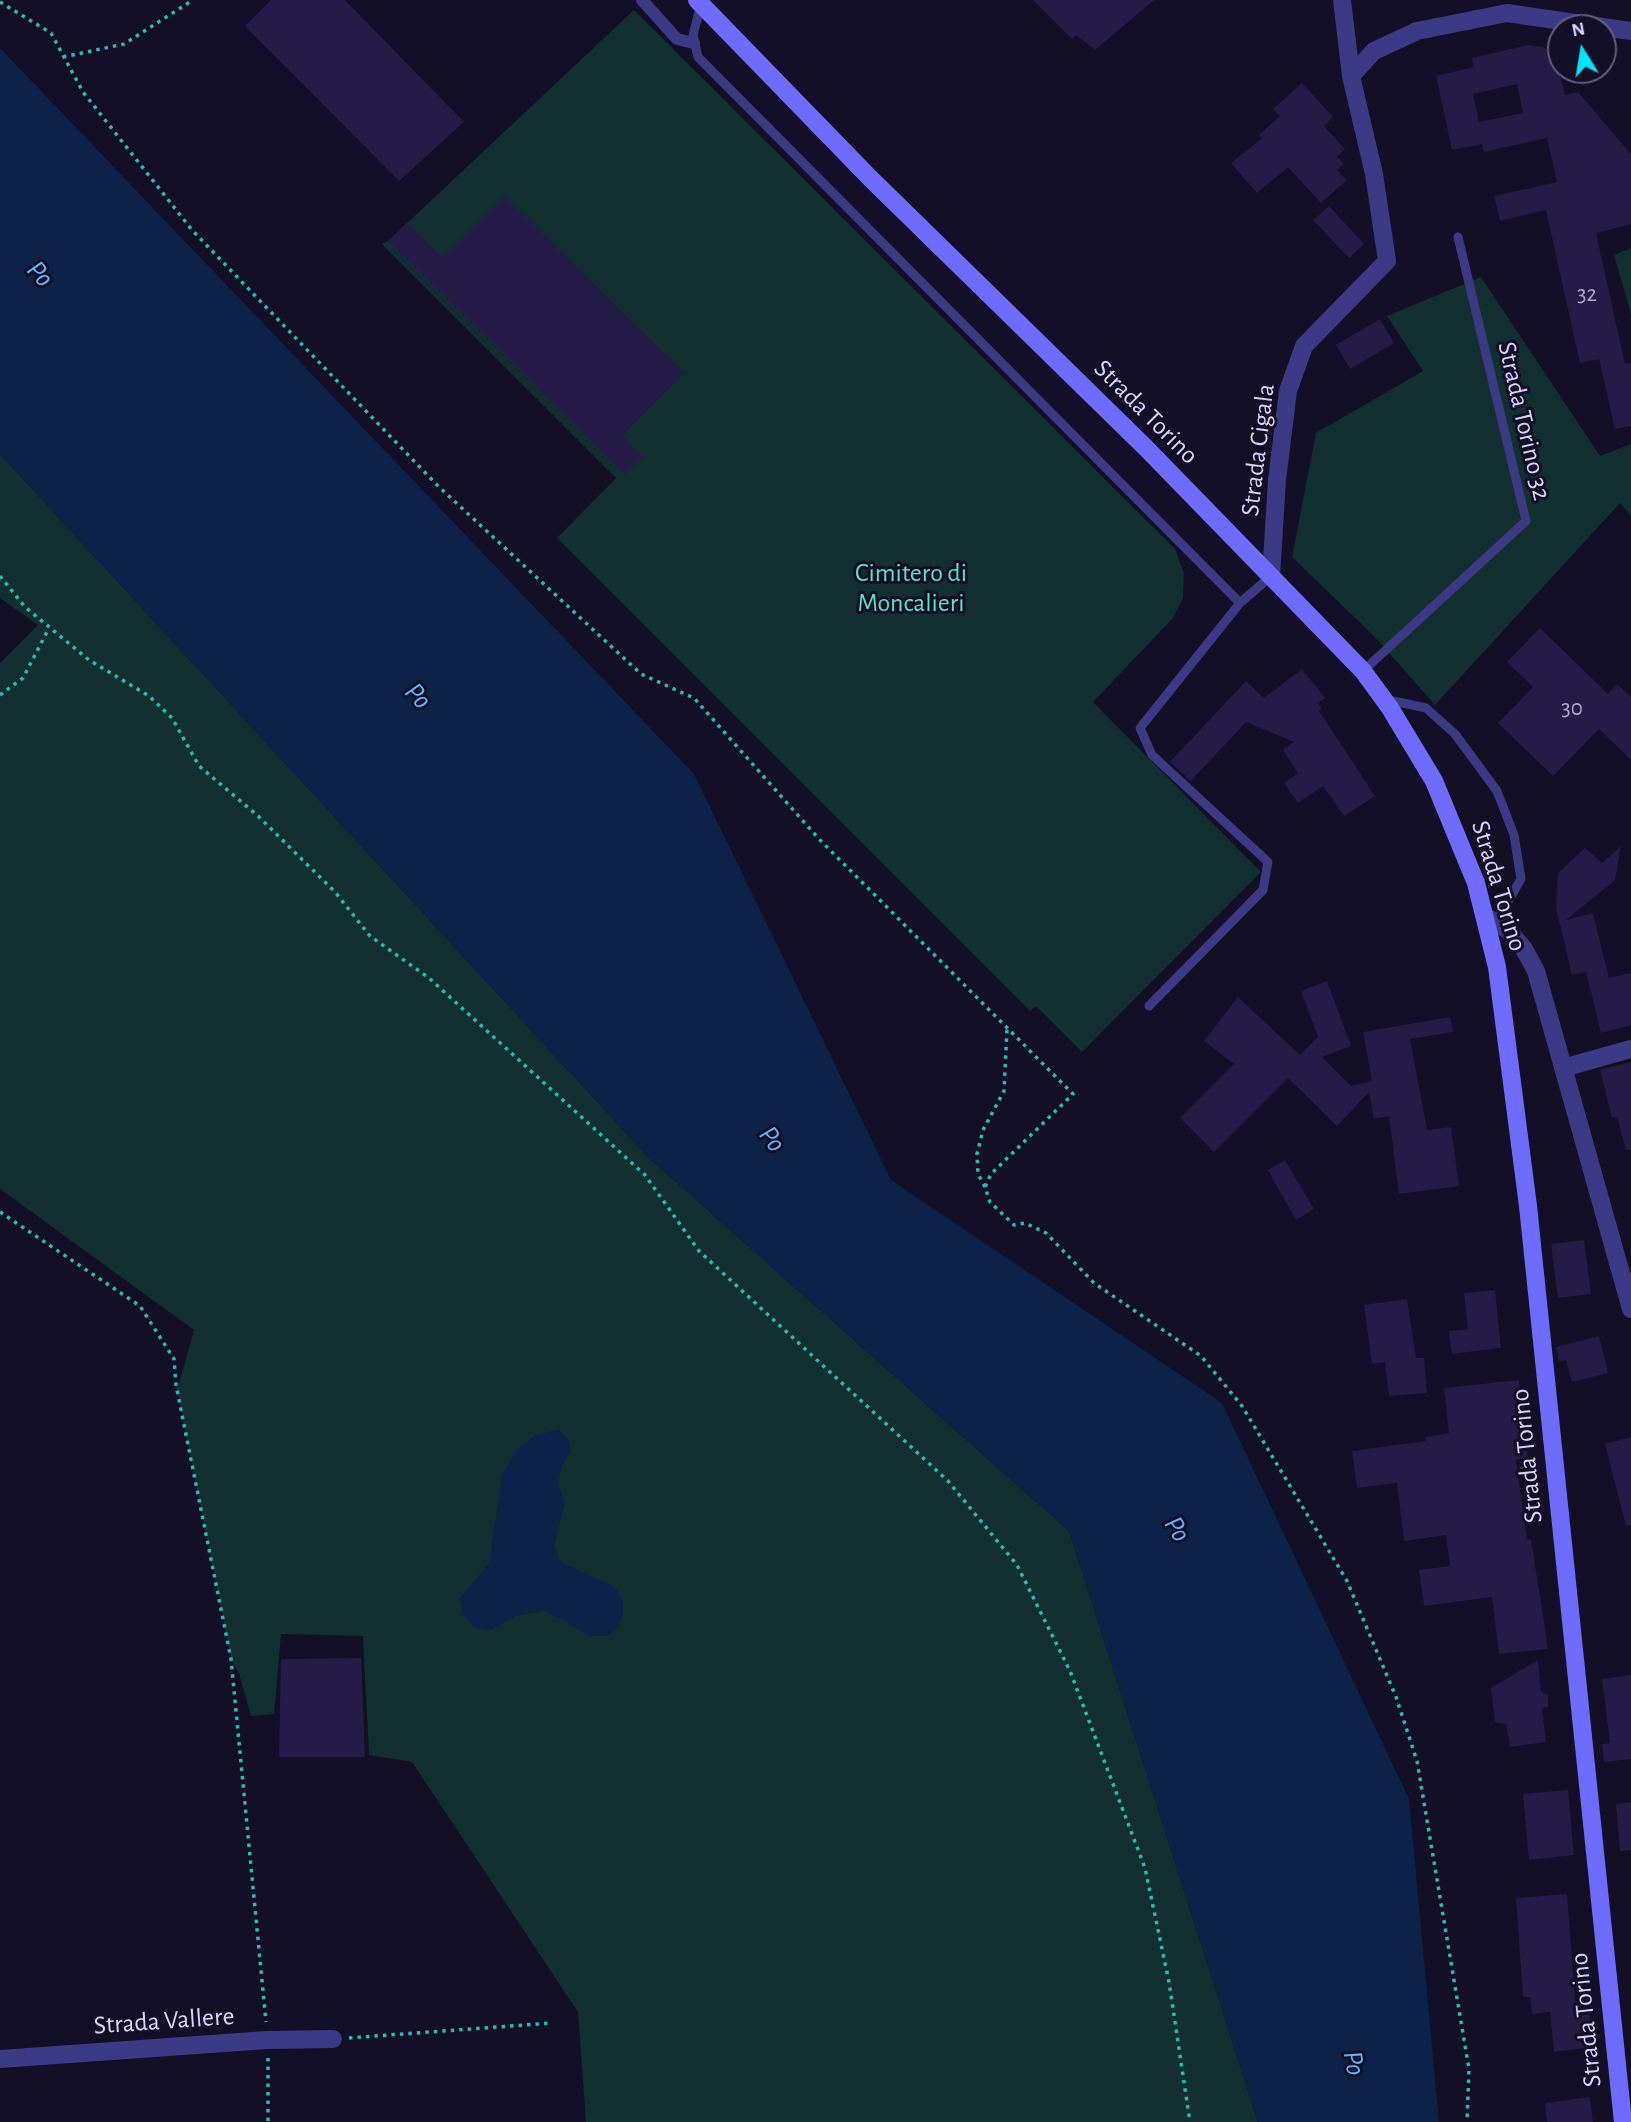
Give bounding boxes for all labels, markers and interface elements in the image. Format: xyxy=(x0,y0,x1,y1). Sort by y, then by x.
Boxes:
north arrow xyxy=(1547,14,1617,84)
text: N xyxy=(1570,19,1587,40)
water label: Po xyxy=(19,254,61,294)
house number: 32 xyxy=(1577,280,1597,308)
street label: Strada Torino 32 xyxy=(1491,339,1557,503)
street label: Strada Torino xyxy=(1087,353,1205,471)
street label: Strada Cigala xyxy=(1234,382,1282,518)
park label: Cimitero di Moncalieri xyxy=(855,557,967,618)
water label: Po xyxy=(397,676,439,716)
house number: 30 xyxy=(1561,694,1583,722)
street label: Strada Torino xyxy=(1464,817,1534,955)
water label: Po xyxy=(751,1119,793,1159)
street label: Strada Torino xyxy=(1504,1387,1550,1525)
water label: Po xyxy=(1156,1510,1198,1548)
street label: Strada Torino xyxy=(1563,1951,1609,2089)
street label: Strada Vallere xyxy=(93,2001,235,2041)
water label: Po xyxy=(1335,2048,1373,2078)

